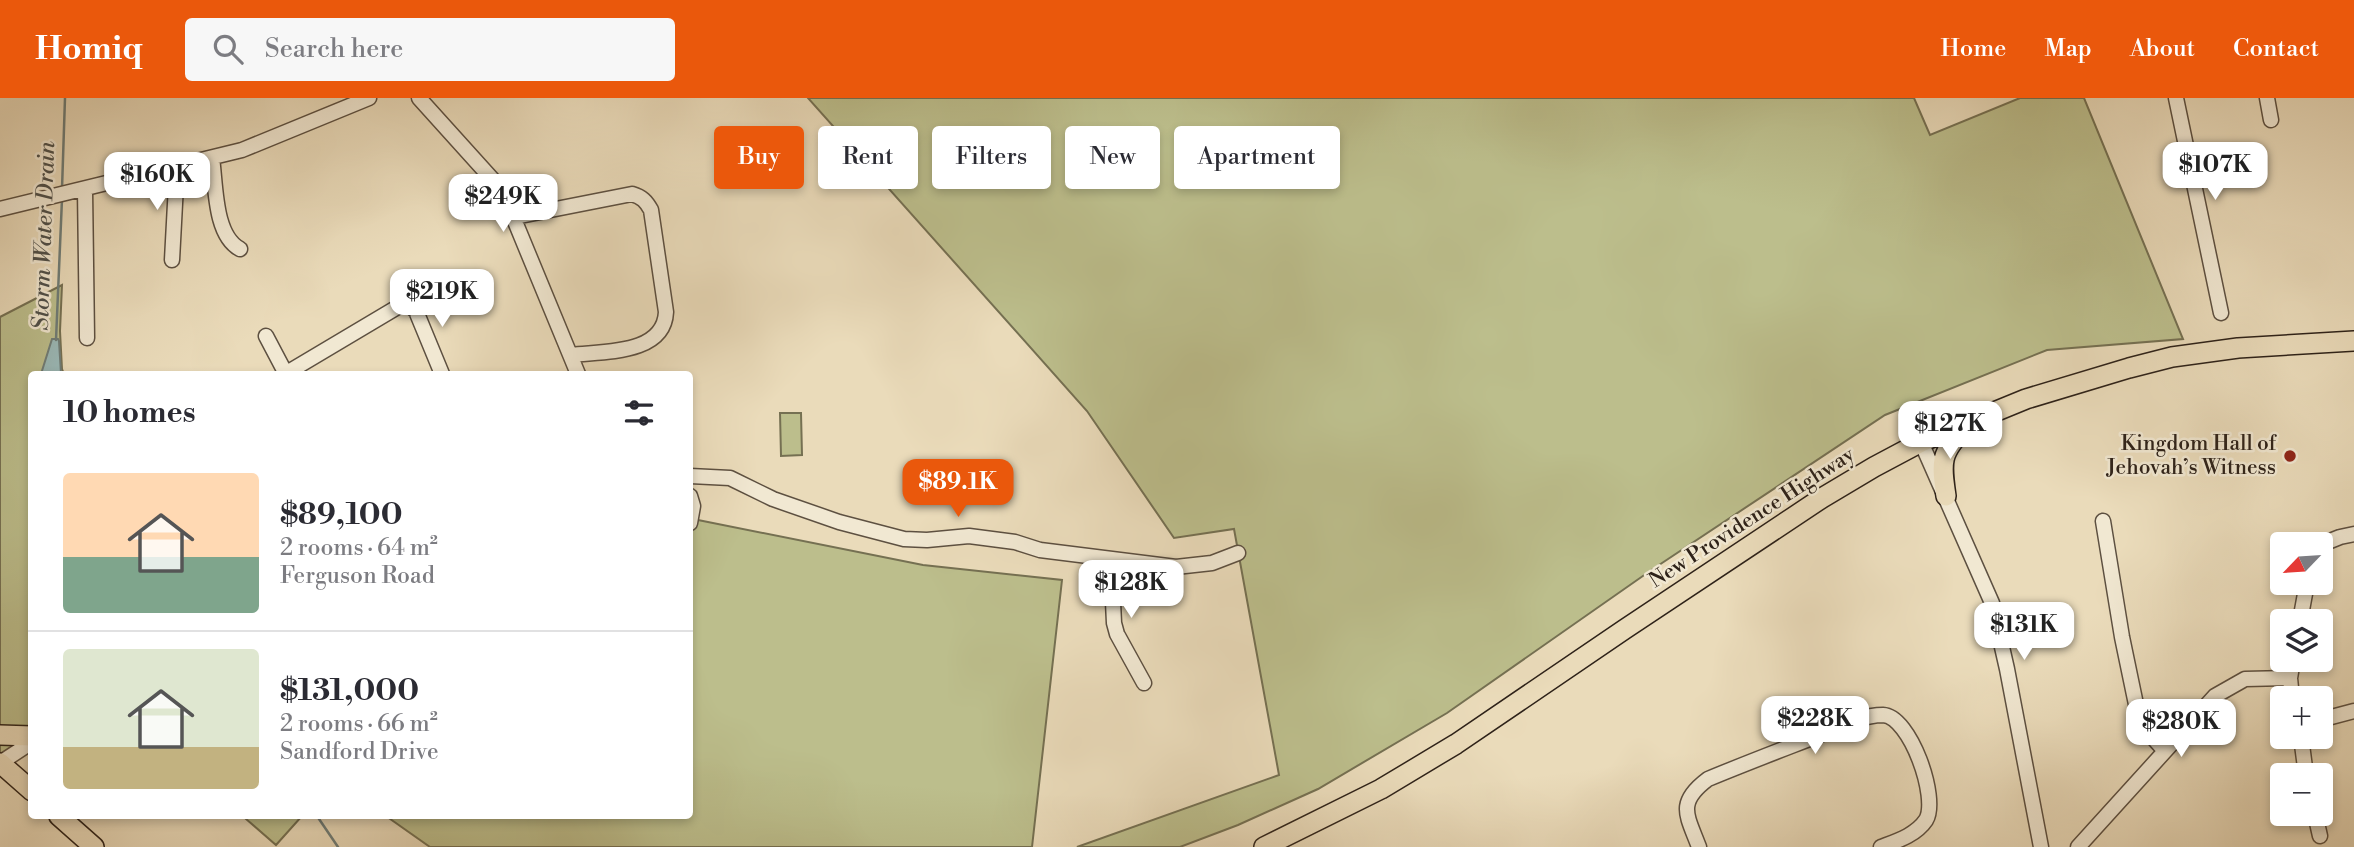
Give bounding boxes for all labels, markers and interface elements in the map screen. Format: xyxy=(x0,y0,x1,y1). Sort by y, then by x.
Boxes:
search box xyxy=(185,18,675,81)
text: Homiq xyxy=(35,29,143,70)
icon: search xyxy=(209,30,247,68)
text: Search here xyxy=(265,33,403,65)
text: Home xyxy=(1941,34,2006,64)
text: Map xyxy=(2044,34,2092,64)
text: About xyxy=(2130,34,2195,64)
text: Contact xyxy=(2233,34,2319,64)
chip: Buy xyxy=(714,126,804,189)
chip: Rent xyxy=(818,126,918,189)
chip: Filters xyxy=(932,126,1051,189)
chip: New xyxy=(1065,126,1160,189)
chip: Apartment xyxy=(1174,126,1340,189)
water label: Storm Water Drain xyxy=(27,140,61,331)
pin: $107K xyxy=(2166,142,2264,202)
text: $107K xyxy=(2179,151,2251,179)
pin: $160K xyxy=(108,152,206,212)
text: $160K xyxy=(120,161,194,189)
pin: $249K xyxy=(454,174,552,234)
text: $249K xyxy=(465,183,541,211)
pin: $219K xyxy=(393,270,491,329)
text: $219K xyxy=(406,278,478,306)
text: 10 homes xyxy=(63,394,196,432)
icon: filters xyxy=(620,394,658,432)
pin: $127K xyxy=(1901,402,1999,461)
text: $127K xyxy=(1914,410,1986,438)
place label: Kingdom Hall of Jehovah’s Witness xyxy=(2106,431,2277,481)
street label: New Providence Highway xyxy=(1644,441,1860,594)
marker: Kingdom Hall of Jehovah’s Witness xyxy=(2282,448,2298,464)
pin: $89.1K xyxy=(901,460,1015,519)
text: $89.1K xyxy=(919,468,997,496)
text: $89,100 xyxy=(280,496,403,534)
icon: home xyxy=(119,501,203,585)
north arrow xyxy=(2270,532,2333,595)
map controls xyxy=(2270,532,2333,826)
text: 2 rooms · 64 m² xyxy=(280,534,438,562)
pin: $128K xyxy=(1082,560,1180,620)
text: Ferguson Road xyxy=(280,562,435,590)
text: $128K xyxy=(1095,569,1167,597)
pin: $131K xyxy=(1975,602,2073,662)
button: layers xyxy=(2270,609,2333,672)
text: $131K xyxy=(1990,611,2058,639)
text: $131,000 xyxy=(280,672,419,710)
icon: home xyxy=(119,677,203,761)
button: + xyxy=(2270,686,2333,749)
pin: $228K xyxy=(1766,696,1864,756)
pin: $280K xyxy=(2132,700,2230,759)
text: $228K xyxy=(1777,705,1853,733)
text: $280K xyxy=(2142,708,2220,736)
text: 2 rooms · 66 m² xyxy=(280,710,438,738)
text: Sandford Drive xyxy=(280,738,439,766)
button: − xyxy=(2270,763,2333,826)

